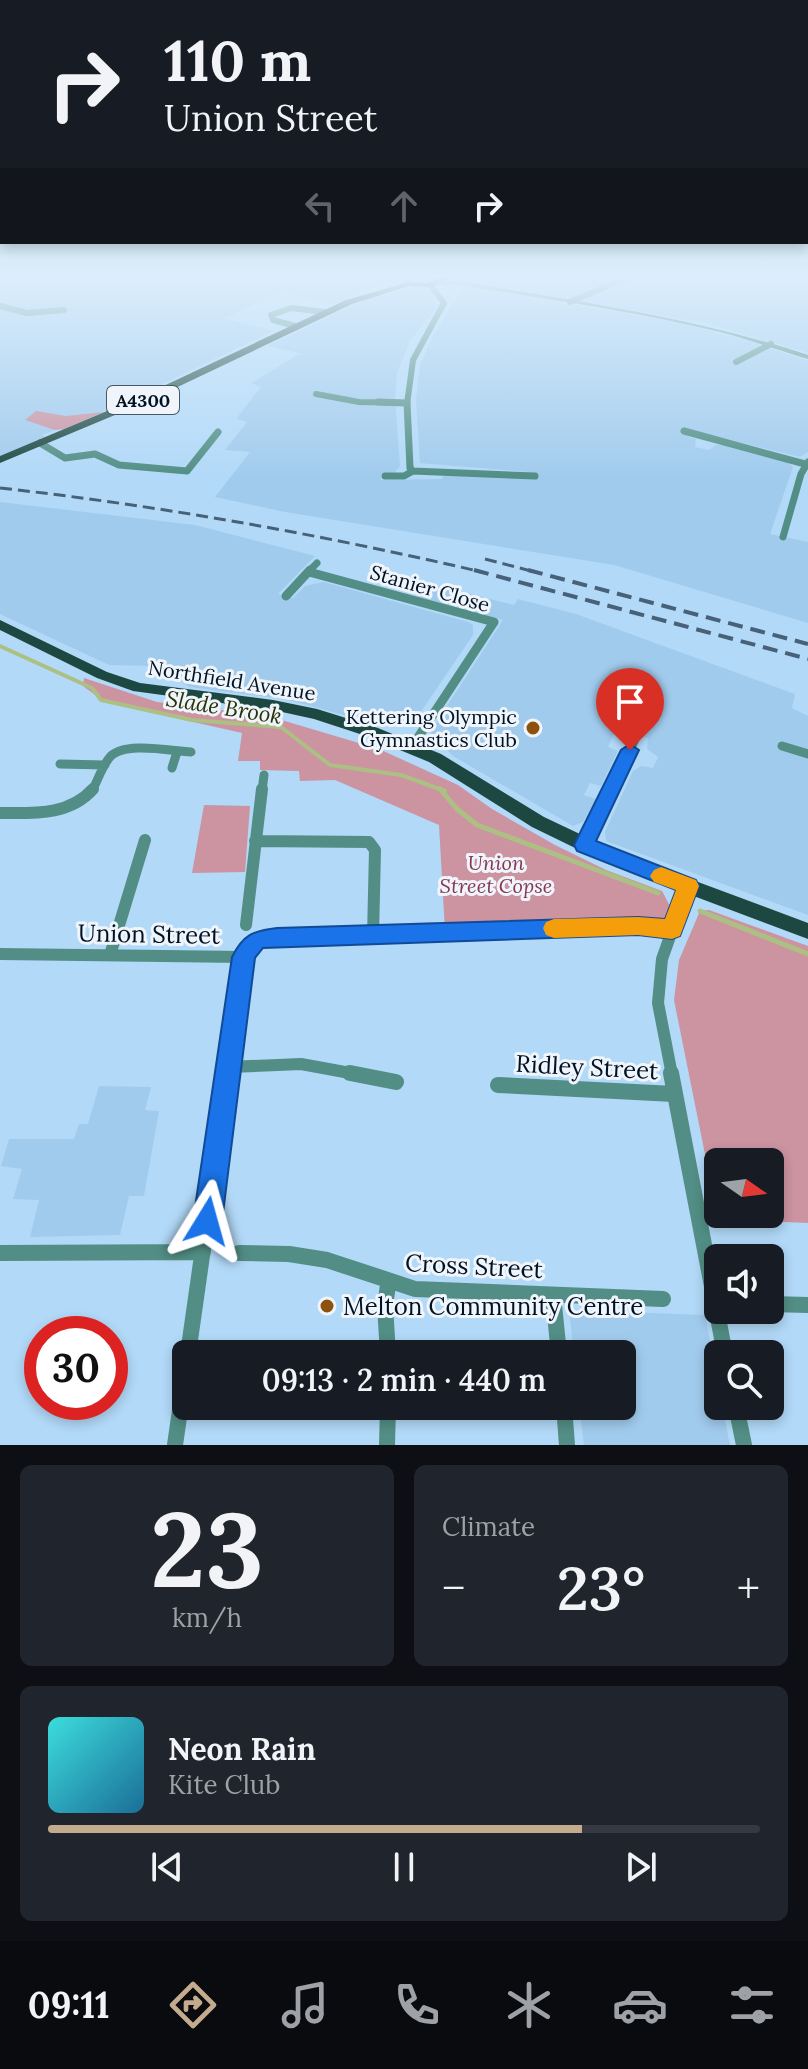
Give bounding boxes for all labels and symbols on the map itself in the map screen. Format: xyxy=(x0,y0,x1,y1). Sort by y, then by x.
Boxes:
road number: A4300 xyxy=(107,386,179,414)
street label: Stanier Close xyxy=(367,559,493,617)
street label: Northfield Avenue xyxy=(147,654,318,706)
pin xyxy=(596,668,664,750)
water label: Slade Brook xyxy=(164,684,284,730)
place label: Kettering Olympic Gymnastics Club xyxy=(346,704,517,752)
marker: Kettering Olympic Gymnastics Club xyxy=(524,719,542,737)
park label: Union Street Copse xyxy=(440,850,552,898)
street label: Union Street xyxy=(78,917,221,951)
street label: Ridley Street xyxy=(515,1048,660,1086)
north arrow xyxy=(704,1148,784,1228)
position arrow xyxy=(165,1179,249,1263)
street label: Cross Street xyxy=(404,1247,544,1285)
place label: Melton Community Centre xyxy=(343,1291,643,1322)
marker: Melton Community Centre xyxy=(318,1297,336,1315)
speed limit sign: 30 xyxy=(24,1316,128,1420)

